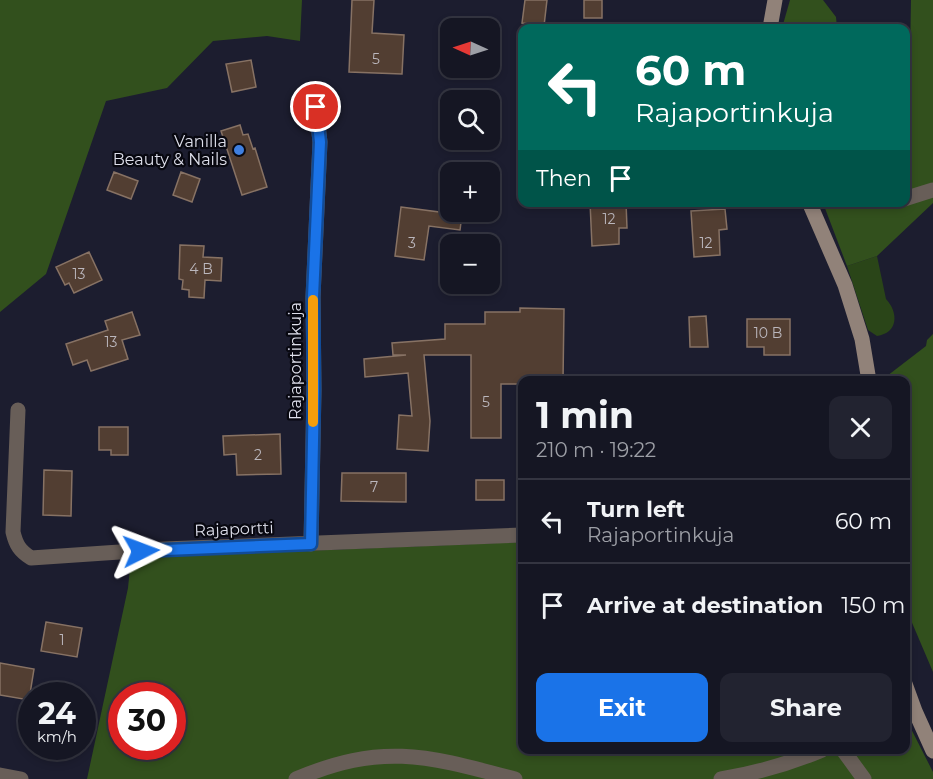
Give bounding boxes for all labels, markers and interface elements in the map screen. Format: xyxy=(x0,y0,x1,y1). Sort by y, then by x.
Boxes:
north arrow xyxy=(440,18,500,78)
map controls xyxy=(440,18,500,294)
text: 60 m xyxy=(635,44,746,96)
icon: left xyxy=(536,48,614,126)
house number: 5 xyxy=(372,50,380,68)
pin xyxy=(290,81,341,132)
icon: arrive xyxy=(299,90,332,123)
button: search xyxy=(440,90,500,150)
text: Rajaportinkuja xyxy=(635,96,834,129)
place label: Vanilla Beauty & Nails xyxy=(113,132,227,169)
marker: Vanilla Beauty & Nails xyxy=(232,143,246,157)
button: + xyxy=(440,162,500,222)
icon: arrive xyxy=(604,162,637,195)
text: Then xyxy=(536,165,592,192)
house number: 12 xyxy=(602,210,616,228)
house number: 3 xyxy=(408,234,416,252)
button: − xyxy=(440,234,500,294)
house number: 12 xyxy=(699,234,713,252)
house number: 4 B xyxy=(189,260,213,278)
house number: 13 xyxy=(73,265,86,283)
street label: Rajaportinkuja xyxy=(286,302,305,420)
house number: 10 B xyxy=(754,324,782,342)
house number: 13 xyxy=(105,333,118,351)
house number: 5 xyxy=(482,393,490,411)
text: 1 min xyxy=(536,393,634,437)
button: close xyxy=(829,396,892,459)
text: 210 m · 19:22 xyxy=(536,438,656,462)
house number: 2 xyxy=(254,446,262,464)
house number: 7 xyxy=(370,478,378,496)
text: Turn left xyxy=(587,496,685,523)
icon: left xyxy=(536,505,569,538)
text: 60 m xyxy=(835,508,892,535)
street label: Rajaportti xyxy=(194,518,274,540)
position arrow xyxy=(109,519,173,583)
text: Rajaportinkuja xyxy=(587,523,734,547)
icon: arrive xyxy=(536,589,569,622)
text: Arrive at destination xyxy=(587,592,823,619)
text: 150 m xyxy=(841,592,905,619)
house number: 1 xyxy=(59,631,65,649)
button: Exit xyxy=(536,673,708,742)
button: Share xyxy=(720,673,892,742)
speed limit sign: 30 xyxy=(108,682,186,760)
text: 24 xyxy=(38,695,76,732)
text: km/h xyxy=(37,727,77,746)

